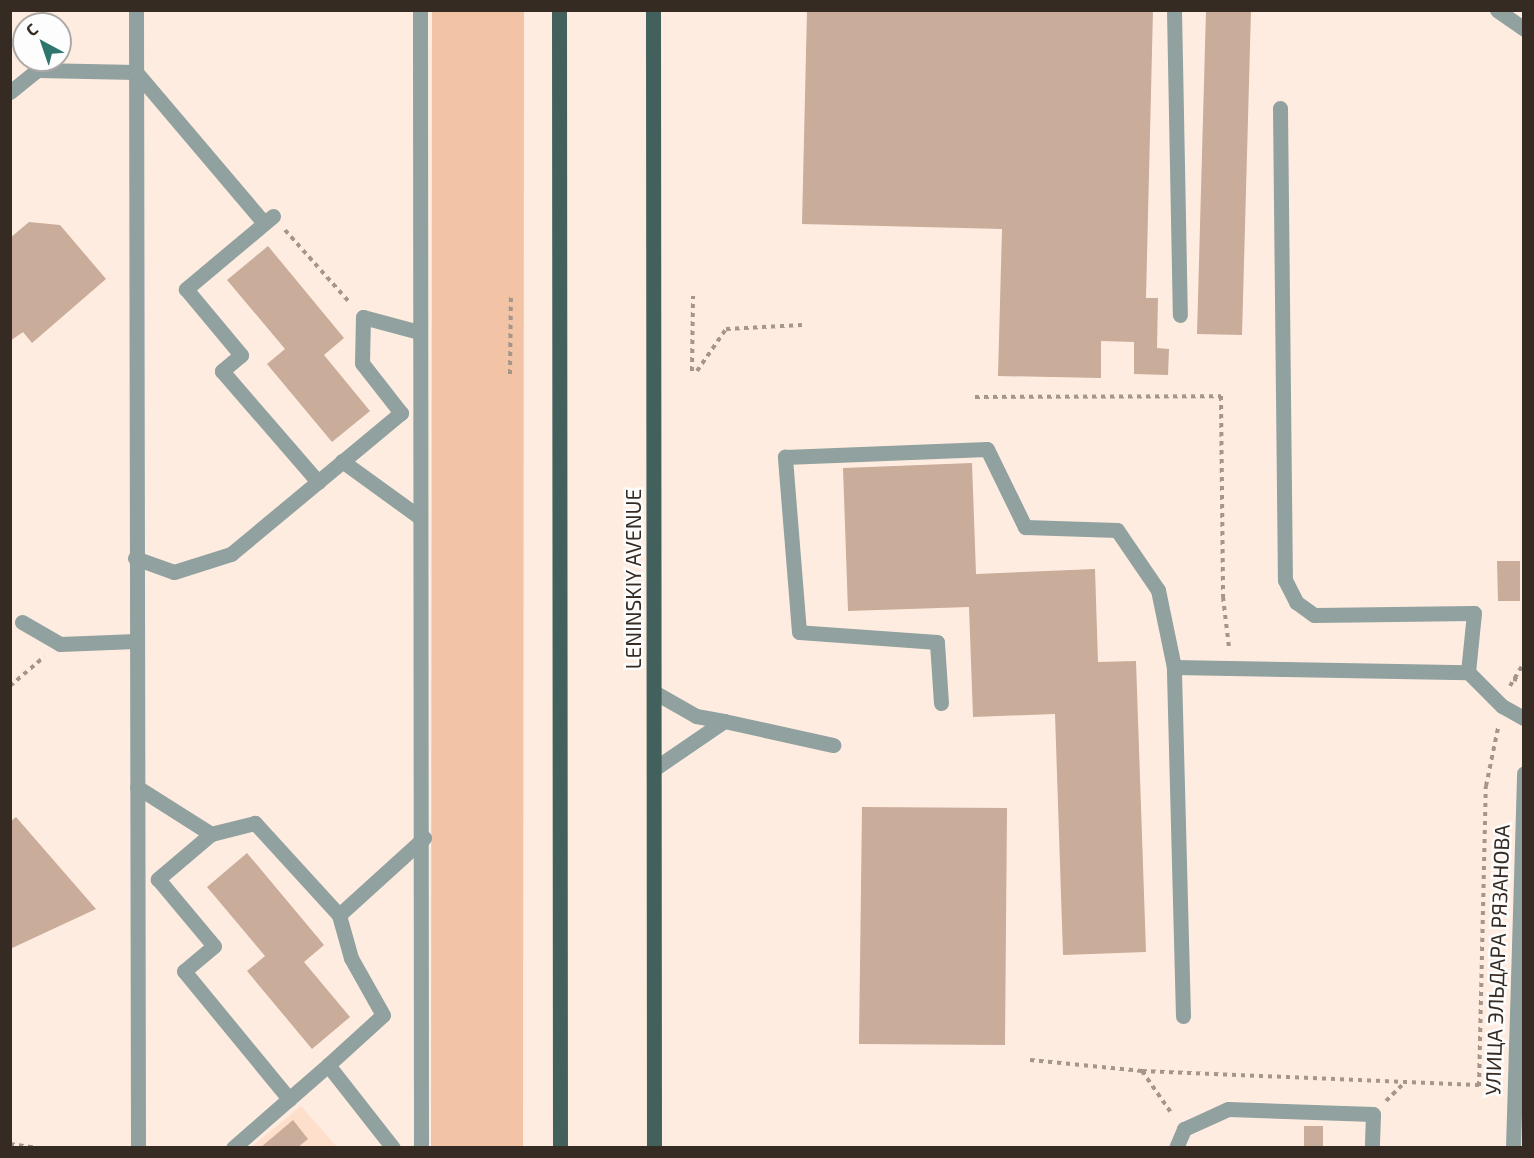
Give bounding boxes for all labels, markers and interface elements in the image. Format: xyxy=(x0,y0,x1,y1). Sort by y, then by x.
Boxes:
north arrow xyxy=(12,12,72,72)
text: С xyxy=(22,19,41,40)
street label: LENINSKIY AVENUE xyxy=(620,488,646,670)
street label: УЛИЦА ЭЛЬДАРА РЯЗАНОВА xyxy=(1480,824,1514,1096)

